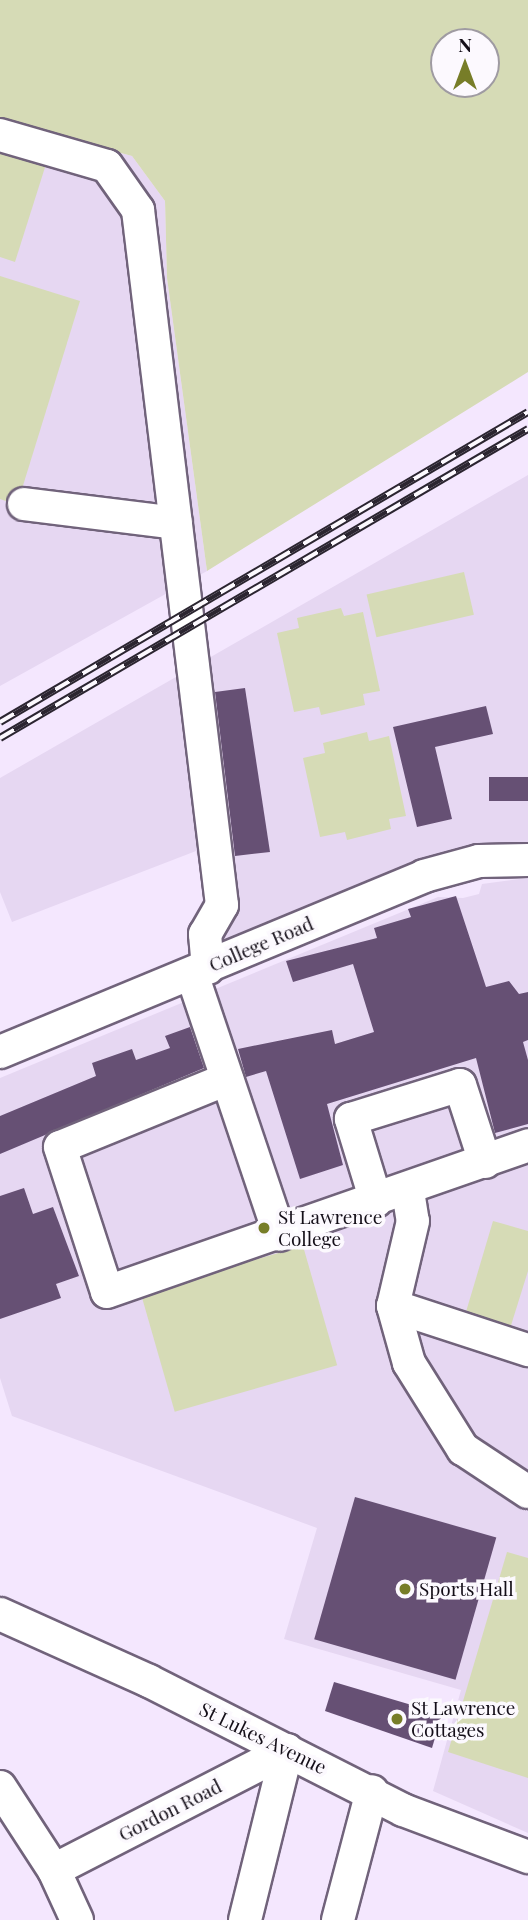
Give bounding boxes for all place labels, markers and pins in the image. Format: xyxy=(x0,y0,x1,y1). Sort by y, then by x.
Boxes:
place label: St Lawrence College xyxy=(278,1206,383,1250)
marker: St Lawrence College xyxy=(256,1220,272,1236)
place label: Sports Hall xyxy=(419,1578,514,1600)
marker: Sports Hall xyxy=(397,1581,413,1597)
place label: St Lawrence Cottages xyxy=(411,1697,516,1741)
marker: St Lawrence Cottages xyxy=(389,1711,405,1727)

